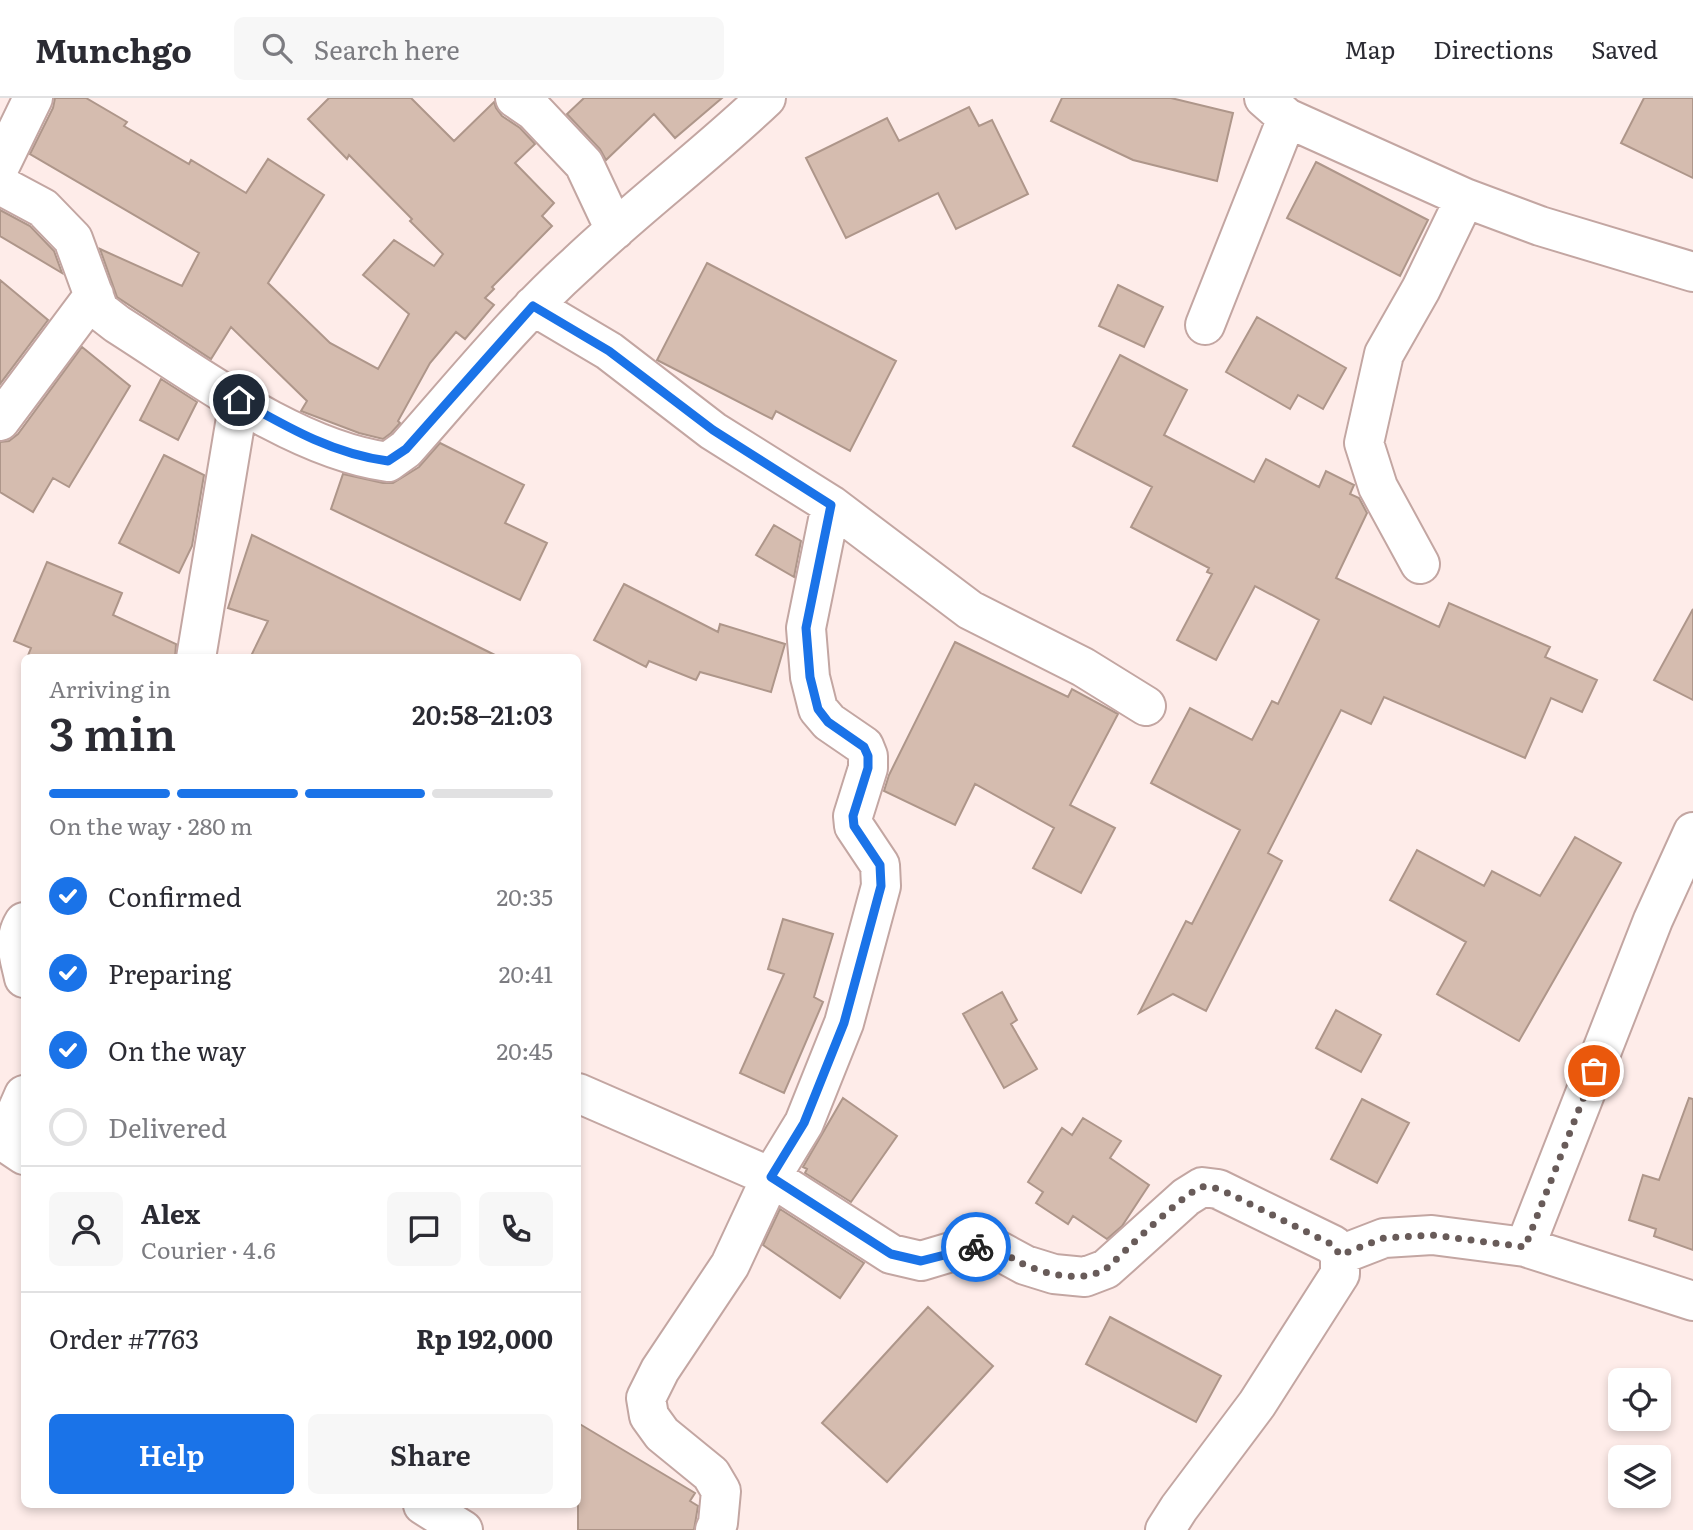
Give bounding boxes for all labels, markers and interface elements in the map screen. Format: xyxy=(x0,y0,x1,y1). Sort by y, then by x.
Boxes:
search box xyxy=(234,17,724,80)
text: Munchgo xyxy=(35,24,192,73)
icon: search xyxy=(258,29,296,67)
text: Search here xyxy=(314,29,460,68)
text: Map xyxy=(1344,31,1395,66)
text: Directions xyxy=(1433,31,1553,66)
text: Saved xyxy=(1591,31,1658,66)
pin xyxy=(209,370,269,430)
icon: home xyxy=(220,381,258,419)
text: Arriving in xyxy=(49,671,171,705)
text: 20:58–21:03 xyxy=(412,694,553,733)
text: 3 min xyxy=(49,697,176,765)
text: On the way · 280 m xyxy=(49,808,253,842)
text: Confirmed xyxy=(108,876,242,915)
icon: check xyxy=(49,877,87,915)
text: 20:35 xyxy=(497,879,553,913)
text: Preparing xyxy=(108,953,231,992)
icon: check xyxy=(49,954,87,992)
text: 20:41 xyxy=(499,956,553,990)
text: On the way xyxy=(108,1030,246,1069)
icon: check xyxy=(49,1031,87,1069)
text: 20:45 xyxy=(496,1033,553,1067)
pin xyxy=(1564,1041,1624,1101)
icon: bag xyxy=(1575,1052,1613,1090)
text: Delivered xyxy=(108,1107,227,1146)
button: person xyxy=(49,1192,123,1266)
button: chat xyxy=(387,1192,461,1266)
button: phone xyxy=(479,1192,553,1266)
text: Alex xyxy=(141,1193,200,1232)
courier xyxy=(941,1212,1011,1282)
icon: bike xyxy=(957,1228,995,1266)
text: Courier · 4.6 xyxy=(141,1232,276,1266)
text: Order #7763 xyxy=(49,1318,199,1357)
text: Rp 192,000 xyxy=(416,1318,553,1357)
map controls xyxy=(1608,1368,1671,1508)
button: locate xyxy=(1608,1368,1671,1431)
button: Help xyxy=(49,1414,294,1494)
button: Share xyxy=(308,1414,553,1494)
button: layers xyxy=(1608,1445,1671,1508)

